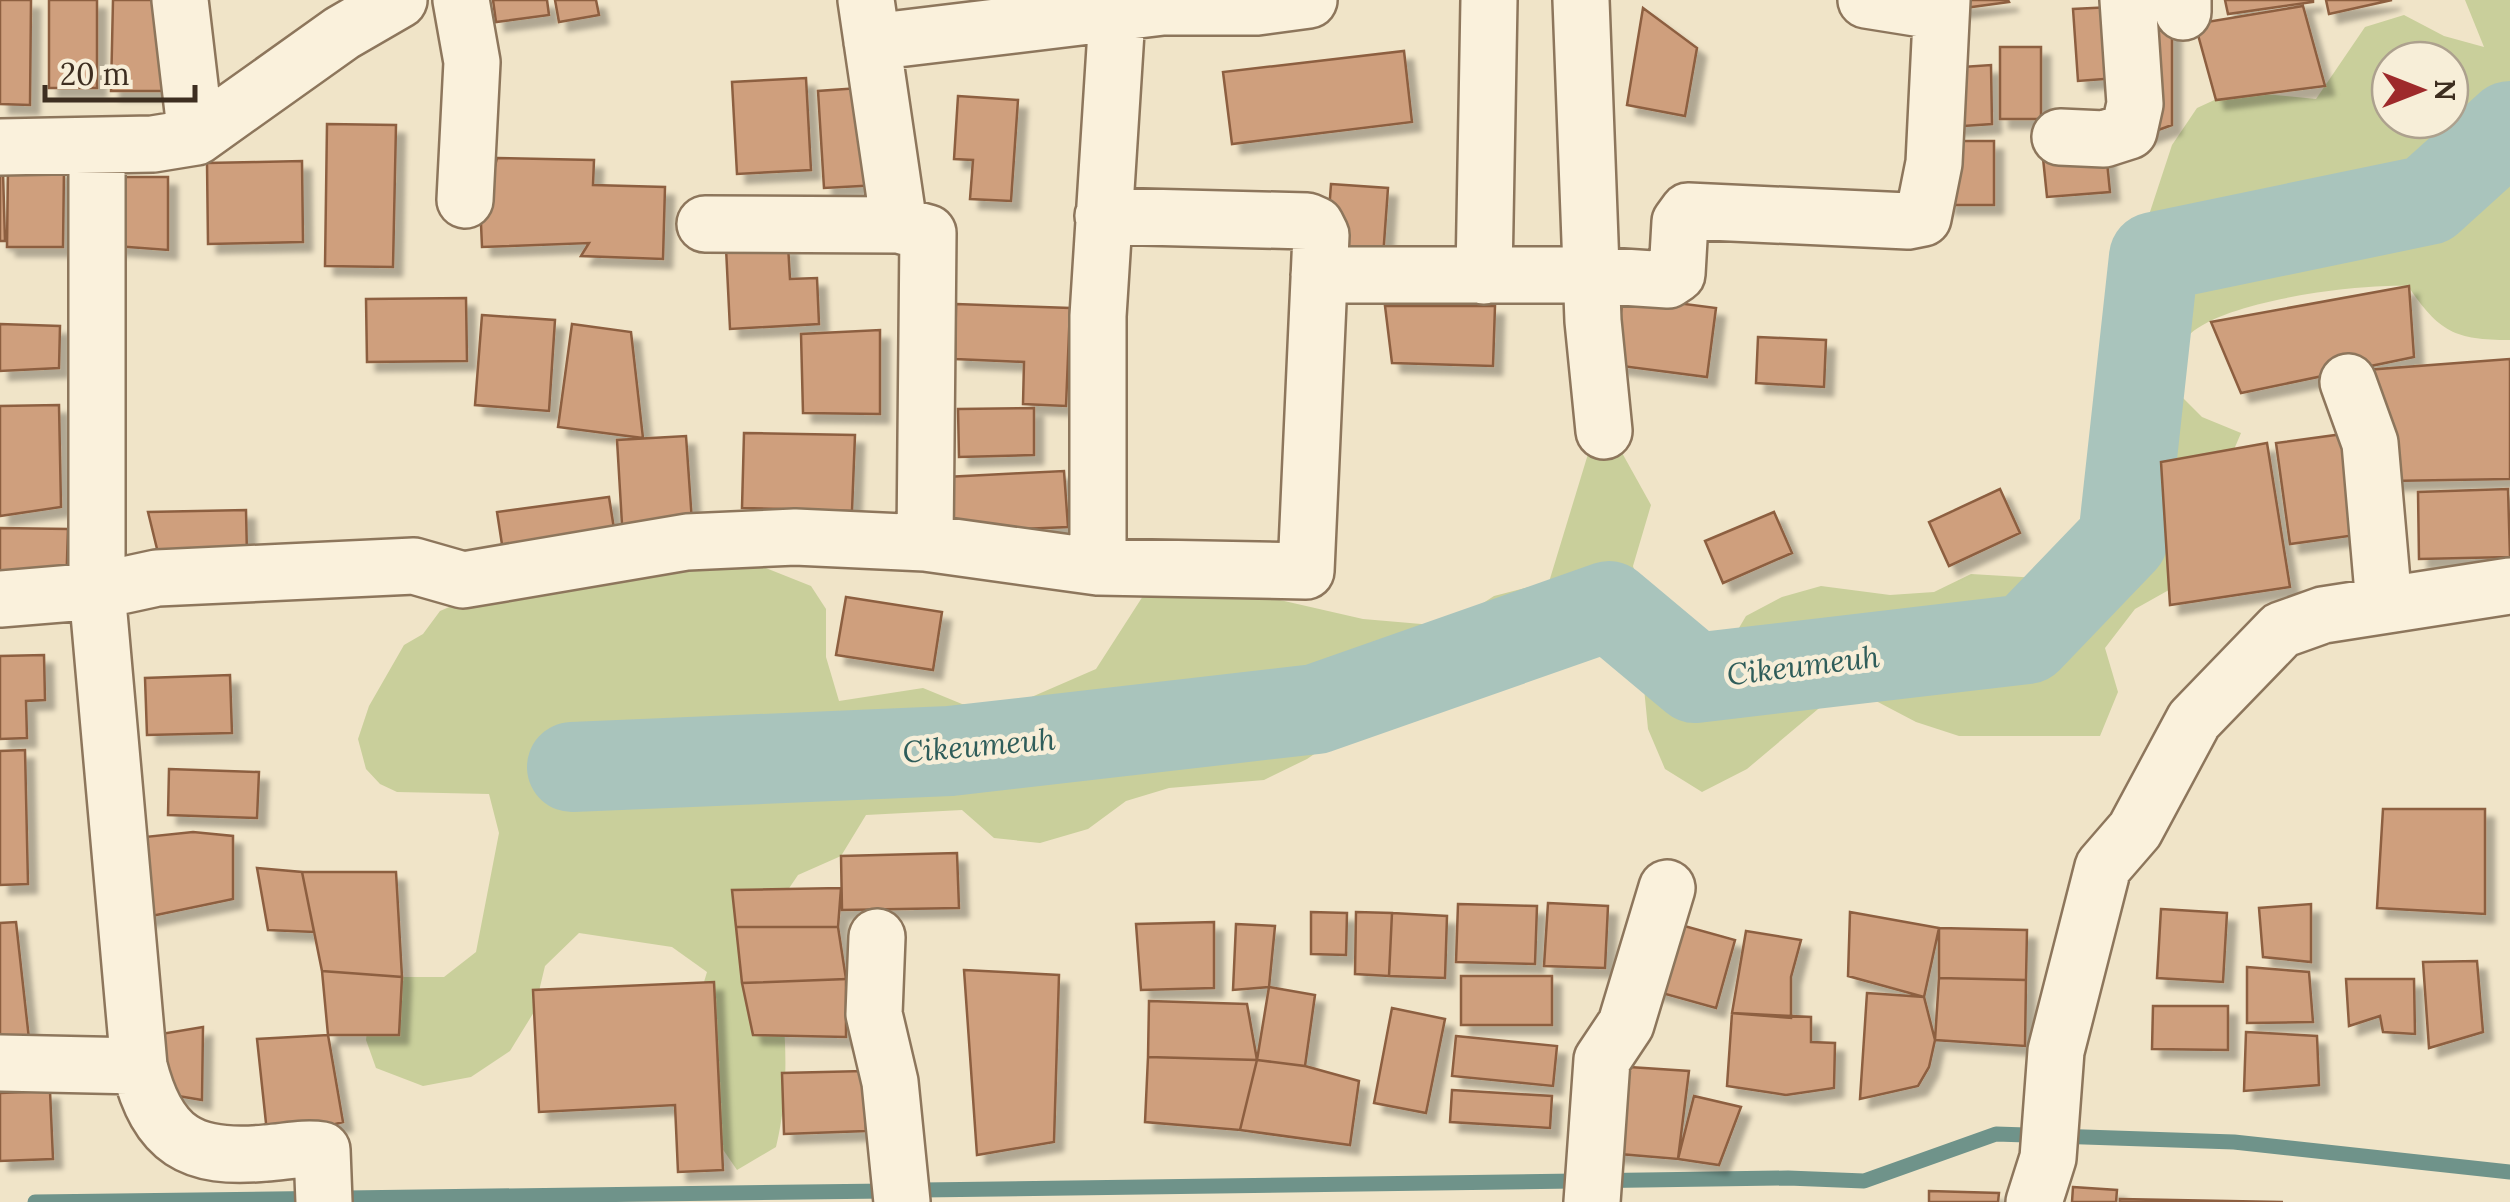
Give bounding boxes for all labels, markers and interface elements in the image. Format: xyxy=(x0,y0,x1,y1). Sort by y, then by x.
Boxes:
scale bar xyxy=(45,40,195,102)
north arrow xyxy=(2370,40,2470,140)
text: 20 m xyxy=(60,55,129,93)
text: N xyxy=(2427,79,2463,101)
water label: Cikeumeuh xyxy=(1725,637,1881,693)
water label: Cikeumeuh xyxy=(901,719,1057,771)

